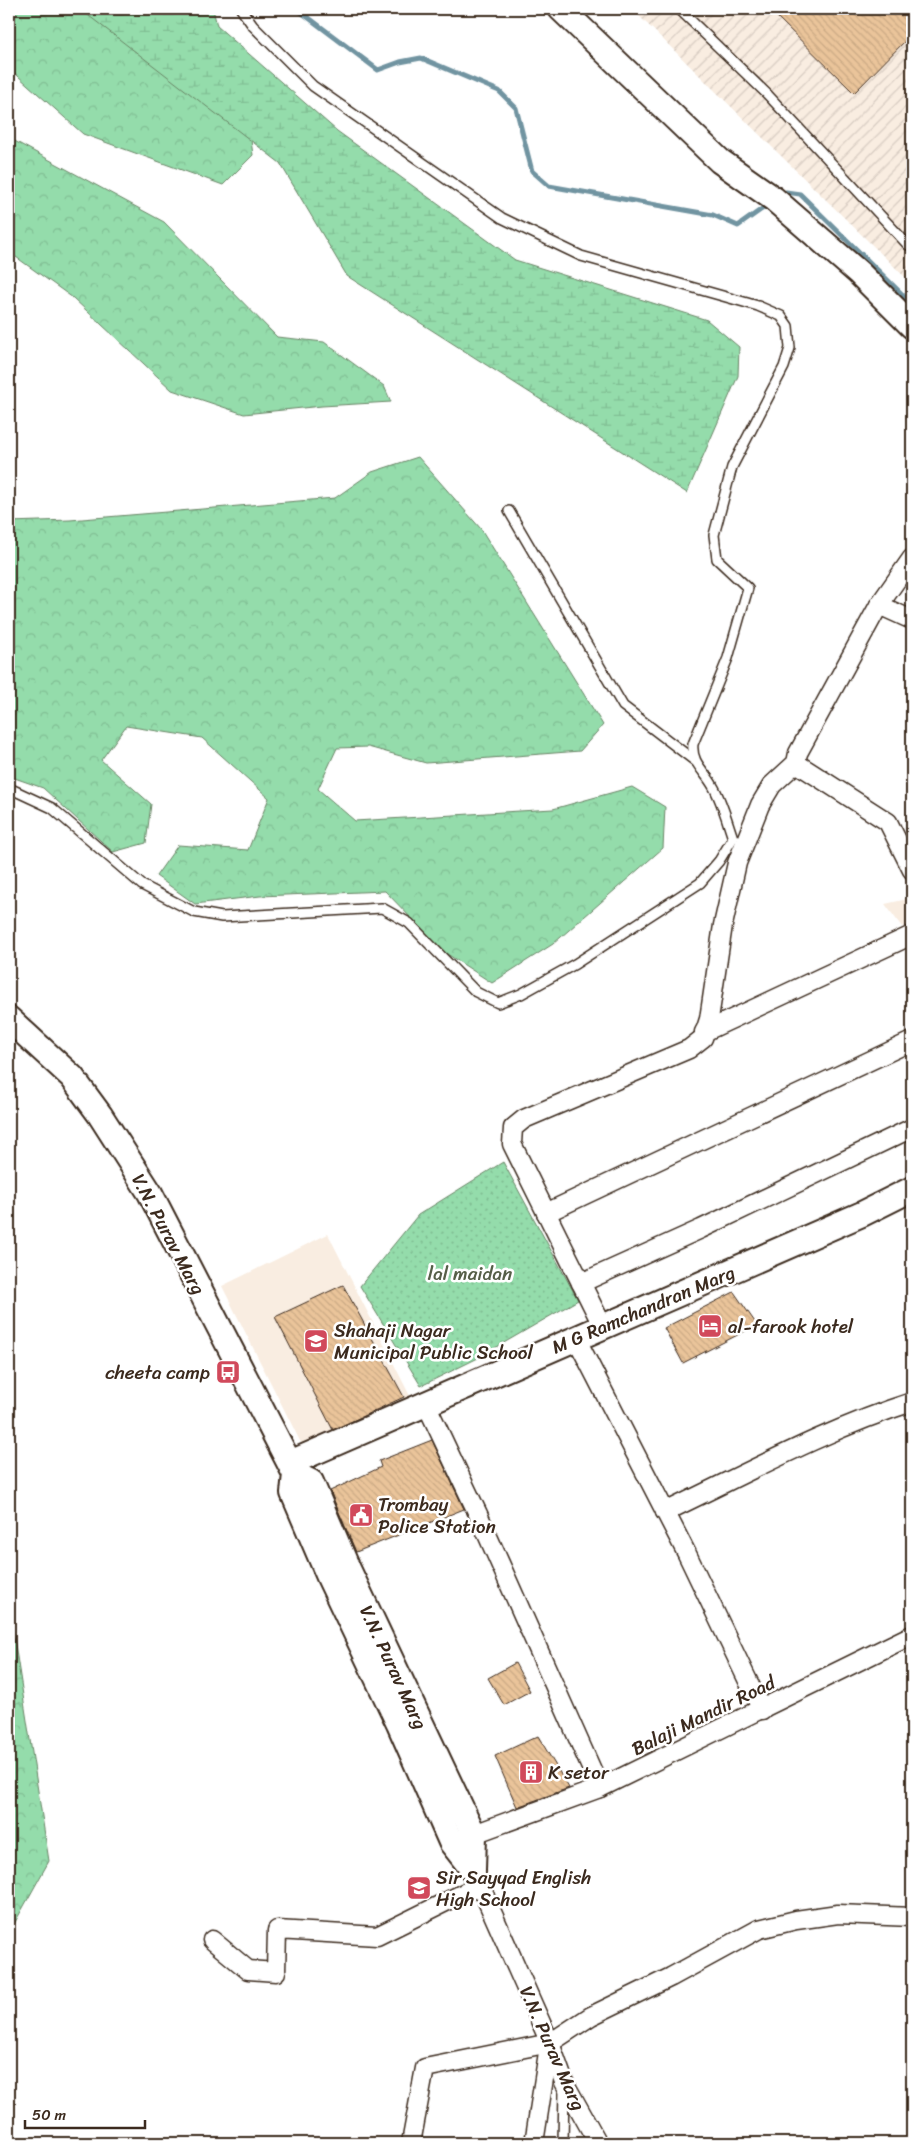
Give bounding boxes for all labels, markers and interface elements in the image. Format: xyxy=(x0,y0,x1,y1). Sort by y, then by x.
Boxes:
street label: V.N. Purav Marg xyxy=(123,1167,215,1301)
street label: M G Ramchandran Marg xyxy=(546,1256,740,1363)
park label: lal maidan xyxy=(428,1257,512,1290)
place label: al-farook hotel xyxy=(728,1310,854,1343)
hotel icon: al-farook hotel xyxy=(697,1313,723,1339)
place label: Shahaji Nagar Municipal Public School xyxy=(334,1314,533,1369)
school or university icon: Shahaji Nagar Municipal Public School xyxy=(303,1328,329,1354)
place label: cheeta camp xyxy=(105,1356,210,1389)
bus stop icon: cheeta camp xyxy=(215,1359,241,1385)
place label: Trombay Police Station xyxy=(378,1488,496,1543)
public building icon: Trombay Police Station xyxy=(348,1502,374,1528)
street label: V.N. Purav Marg xyxy=(350,1600,437,1735)
street label: Balaji Mandir Road xyxy=(626,1665,783,1765)
place label: K setor xyxy=(548,1756,610,1789)
building icon: K setor xyxy=(518,1759,544,1785)
place label: Sir Sayyad English High School xyxy=(436,1861,591,1916)
school or university icon: Sir Sayyad English High School xyxy=(406,1875,432,1901)
street label: V.N. Purav Marg xyxy=(510,1980,595,2116)
scale bar xyxy=(25,2097,145,2129)
text: 50 m xyxy=(32,2102,67,2128)

